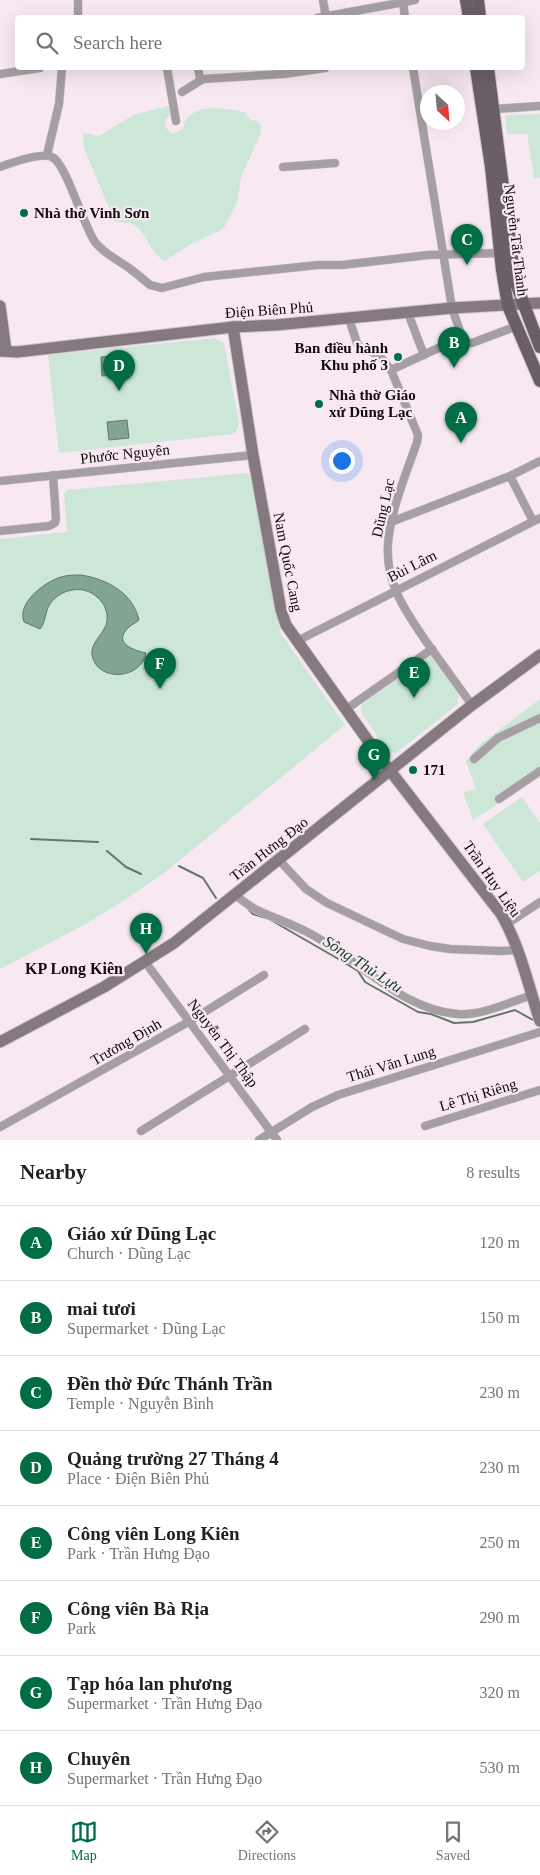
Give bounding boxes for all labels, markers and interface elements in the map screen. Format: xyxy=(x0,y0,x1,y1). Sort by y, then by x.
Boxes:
search box xyxy=(15,15,525,70)
icon: search xyxy=(33,29,61,57)
text: Search here xyxy=(73,32,162,53)
north arrow xyxy=(420,85,465,130)
street label: Nguyễn Tất Thành xyxy=(501,183,531,297)
place label: Nhà thờ Vinh Sơn xyxy=(34,205,150,221)
marker: Nhà thờ Vinh Sơn xyxy=(18,207,30,219)
pin: C xyxy=(451,224,483,265)
street label: Điện Biên Phủ xyxy=(224,299,314,321)
pin: B xyxy=(438,327,470,368)
place label: Ban điều hành Khu phố 3 xyxy=(295,340,389,373)
pin: D xyxy=(103,350,135,391)
marker: Ban điều hành Khu phố 3 xyxy=(392,351,404,363)
place label: Nhà thờ Giáo xứ Dũng Lạc xyxy=(329,387,416,420)
marker: Nhà thờ Giáo xứ Dũng Lạc xyxy=(313,398,325,410)
pin: A xyxy=(445,402,477,443)
street label: Phước Nguyên xyxy=(80,441,171,467)
your location xyxy=(329,448,355,474)
street label: Dũng Lạc xyxy=(369,477,398,539)
street label: Nam Quốc Cang xyxy=(271,511,306,613)
street label: Bùi Lâm xyxy=(385,547,439,585)
pin: F xyxy=(144,648,176,689)
pin: E xyxy=(398,657,430,698)
pin: G xyxy=(358,739,390,780)
place label: 171 xyxy=(423,762,446,778)
marker: 171 xyxy=(407,764,419,776)
street label: Trần Hưng Đạo xyxy=(227,814,311,884)
street label: Trần Huy Liệu xyxy=(460,838,524,920)
pin: H xyxy=(130,913,162,954)
water label: Sông Thủ Lựu xyxy=(320,932,406,997)
district label: KP Long Kiên xyxy=(25,960,123,978)
street label: Nguyễn Thị Thập xyxy=(185,996,261,1090)
street label: Trương Định xyxy=(88,1015,164,1069)
street label: Thái Văn Lung xyxy=(345,1043,438,1085)
street label: Lê Thị Riêng xyxy=(438,1076,519,1114)
text: Nearby xyxy=(20,1160,87,1184)
text: 8 results xyxy=(466,1164,520,1181)
text: Giáo xứ Dũng Lạc xyxy=(67,1223,216,1244)
text: A xyxy=(30,1234,42,1251)
text: 120 m xyxy=(480,1234,520,1251)
text: Church · Dũng Lạc xyxy=(67,1245,191,1262)
text: mai tươi xyxy=(67,1298,136,1319)
text: B xyxy=(31,1309,41,1326)
text: 150 m xyxy=(480,1309,520,1326)
text: Supermarket · Dũng Lạc xyxy=(67,1320,226,1337)
text: Đền thờ Đức Thánh Trần xyxy=(67,1373,273,1394)
text: C xyxy=(30,1384,42,1401)
text: 230 m xyxy=(480,1384,520,1401)
text: Temple · Nguyễn Bình xyxy=(67,1395,214,1412)
text: Quảng trường 27 Tháng 4 xyxy=(67,1448,279,1469)
text: D xyxy=(30,1459,42,1476)
text: 230 m xyxy=(480,1459,520,1476)
text: Place · Điện Biên Phủ xyxy=(67,1470,209,1487)
text: Công viên Long Kiên xyxy=(67,1523,240,1544)
text: E xyxy=(31,1534,41,1551)
text: 250 m xyxy=(480,1534,520,1551)
text: Park · Trần Hưng Đạo xyxy=(67,1545,210,1562)
text: Công viên Bà Rịa xyxy=(67,1598,209,1619)
text: F xyxy=(31,1609,41,1626)
text: 290 m xyxy=(480,1609,520,1626)
text: Park xyxy=(67,1620,96,1637)
text: Tạp hóa lan phương xyxy=(67,1673,232,1694)
text: G xyxy=(30,1684,42,1701)
text: 320 m xyxy=(480,1684,520,1701)
text: Supermarket · Trần Hưng Đạo xyxy=(67,1695,262,1712)
text: Chuyên xyxy=(67,1748,130,1769)
text: H xyxy=(30,1759,42,1776)
text: 530 m xyxy=(480,1759,520,1776)
text: Supermarket · Trần Hưng Đạo xyxy=(67,1770,262,1787)
tab: Map xyxy=(70,1818,98,1864)
tab: Directions xyxy=(238,1818,296,1864)
tab: Saved xyxy=(436,1818,470,1864)

